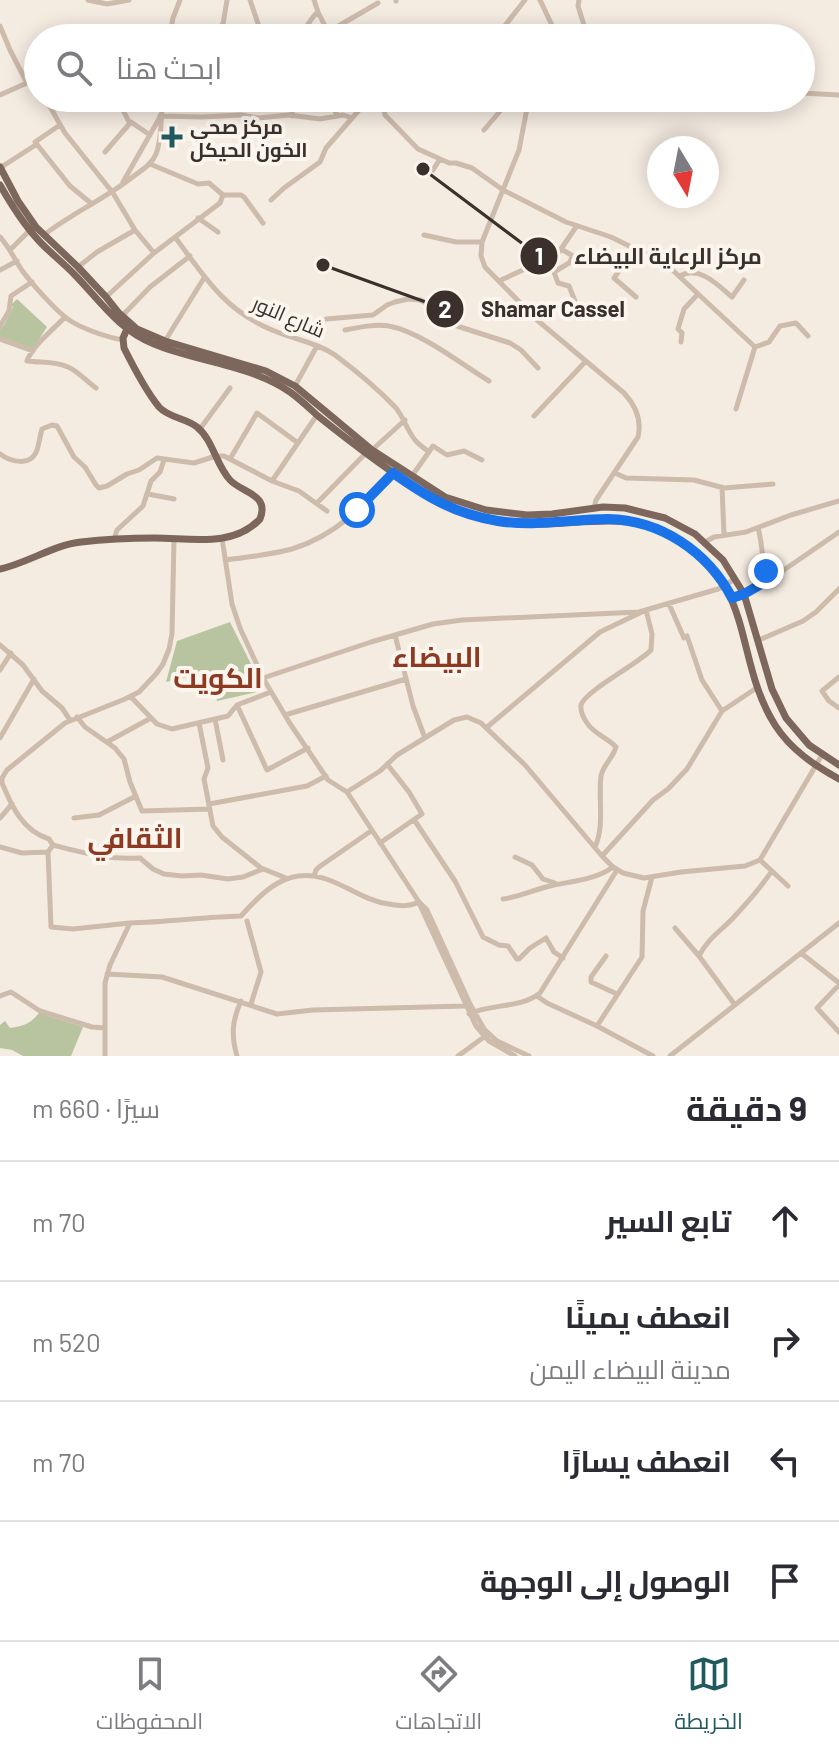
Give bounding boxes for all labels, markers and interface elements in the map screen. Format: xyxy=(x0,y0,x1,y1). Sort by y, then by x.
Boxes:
search box xyxy=(24,24,815,112)
icon: search xyxy=(52,46,96,90)
text: ابحث هنا xyxy=(116,49,222,85)
place label: مركز صحي الخون الحيكل xyxy=(190,114,308,162)
marker: مركز صحي الخون الحيكل xyxy=(161,126,183,148)
north arrow xyxy=(647,136,719,208)
callout: مركز الرعاية البيضاء xyxy=(519,233,778,279)
text: 1 xyxy=(535,241,543,270)
text: مركز الرعاية البيضاء xyxy=(574,242,762,270)
callout: Shamar Cassel xyxy=(425,286,641,332)
street label: شارع النور xyxy=(247,290,329,345)
text: 2 xyxy=(438,294,452,323)
text: Shamar Cassel xyxy=(481,295,625,321)
route start xyxy=(339,492,375,528)
route end xyxy=(748,553,784,589)
district label: البيضاء xyxy=(392,639,482,673)
district label: الكويت xyxy=(173,660,263,695)
district label: الثقافي xyxy=(88,820,182,861)
text: 9 دقيقة xyxy=(686,1087,807,1128)
text: سيرًا · 660 m xyxy=(32,1092,160,1123)
icon: ahead xyxy=(763,1199,807,1243)
text: تابع السير xyxy=(606,1202,731,1238)
text: 70 m xyxy=(32,1206,86,1237)
text: انعطف يمينًا xyxy=(565,1298,731,1334)
icon: right xyxy=(763,1319,807,1363)
text: 520 m xyxy=(32,1326,101,1357)
text: مدينة البيضاء اليمن xyxy=(529,1353,731,1384)
icon: left xyxy=(763,1439,807,1483)
text: انعطف يسارًا xyxy=(561,1442,731,1478)
text: 70 m xyxy=(32,1446,86,1477)
icon: arrive xyxy=(763,1559,807,1603)
text: الوصول إلى الوجهة xyxy=(480,1562,731,1598)
tab: المحفوظات xyxy=(96,1652,203,1742)
tab: الاتجاهات xyxy=(395,1652,482,1742)
tab: الخريطة xyxy=(674,1652,743,1742)

